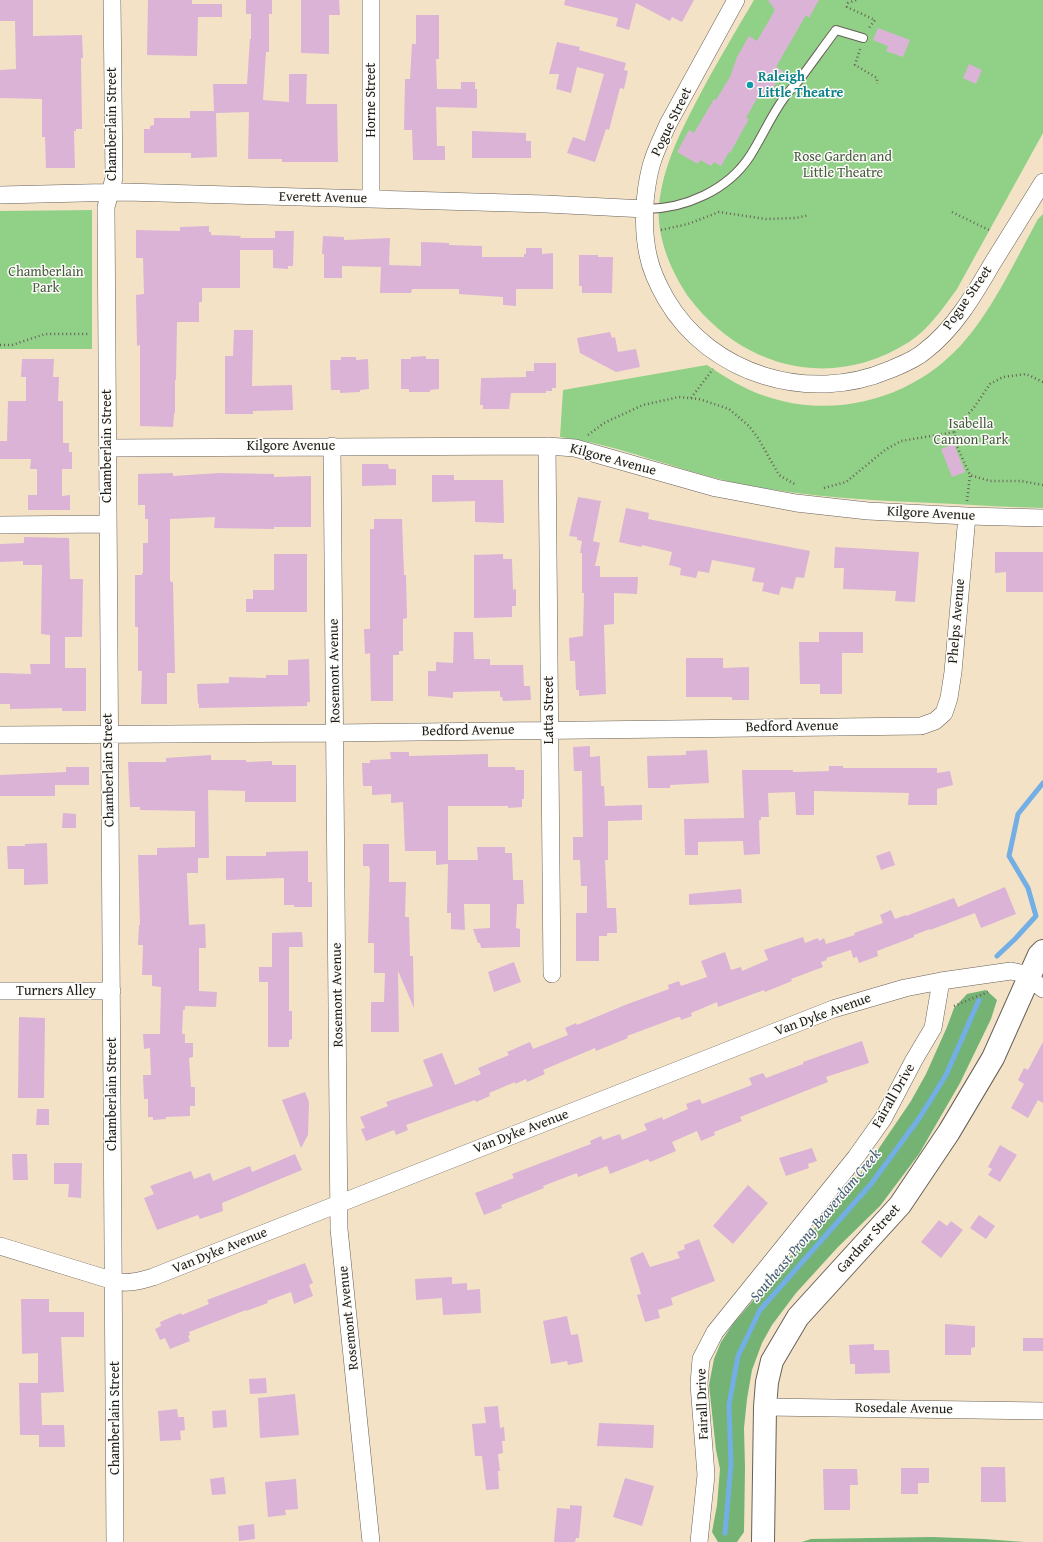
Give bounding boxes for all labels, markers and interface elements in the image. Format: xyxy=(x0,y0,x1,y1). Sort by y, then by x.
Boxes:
street label: Horne Street xyxy=(363,62,379,138)
street label: Chamberlain Street xyxy=(104,67,120,181)
place label: Raleigh Little Theatre xyxy=(758,69,843,102)
marker: Raleigh Little Theatre xyxy=(745,80,755,90)
street label: Pogue Street xyxy=(648,85,696,159)
park label: Rose Garden and Little Theatre xyxy=(794,149,892,182)
street label: Everett Avenue xyxy=(279,189,367,207)
street label: Pogue Street xyxy=(940,263,996,333)
park label: Chamberlain Park xyxy=(8,264,84,296)
street label: Chamberlain Street xyxy=(99,389,115,503)
park label: Isabella Cannon Park xyxy=(933,416,1009,448)
street label: Kilgore Avenue xyxy=(247,438,335,454)
street label: Kilgore Avenue xyxy=(568,440,658,480)
street label: Kilgore Avenue xyxy=(886,503,976,525)
street label: Phelps Avenue xyxy=(945,578,969,664)
street label: Rosemont Avenue xyxy=(326,618,344,724)
street label: Latta Street xyxy=(541,676,557,744)
street label: Chamberlain Street xyxy=(100,713,118,827)
street label: Bedford Avenue xyxy=(745,718,839,736)
street label: Bedford Avenue xyxy=(421,722,515,740)
street label: Rosemont Avenue xyxy=(329,942,347,1048)
street label: Turners Alley xyxy=(16,983,96,999)
street label: Van Dyke Avenue xyxy=(773,990,873,1040)
street label: Chamberlain Street xyxy=(104,1037,120,1151)
street label: Fairall Drive xyxy=(869,1061,919,1131)
street label: Van Dyke Avenue xyxy=(471,1106,571,1158)
water label: Southeast Prong Beaverdam Creek xyxy=(747,1146,885,1306)
street label: Gardner Street xyxy=(834,1201,904,1277)
street label: Van Dyke Avenue xyxy=(170,1224,270,1278)
street label: Rosemont Avenue xyxy=(335,1265,363,1371)
street label: Chamberlain Street xyxy=(107,1361,123,1475)
street label: Fairall Drive xyxy=(693,1368,713,1440)
street label: Rosedale Avenue xyxy=(855,1400,953,1418)

